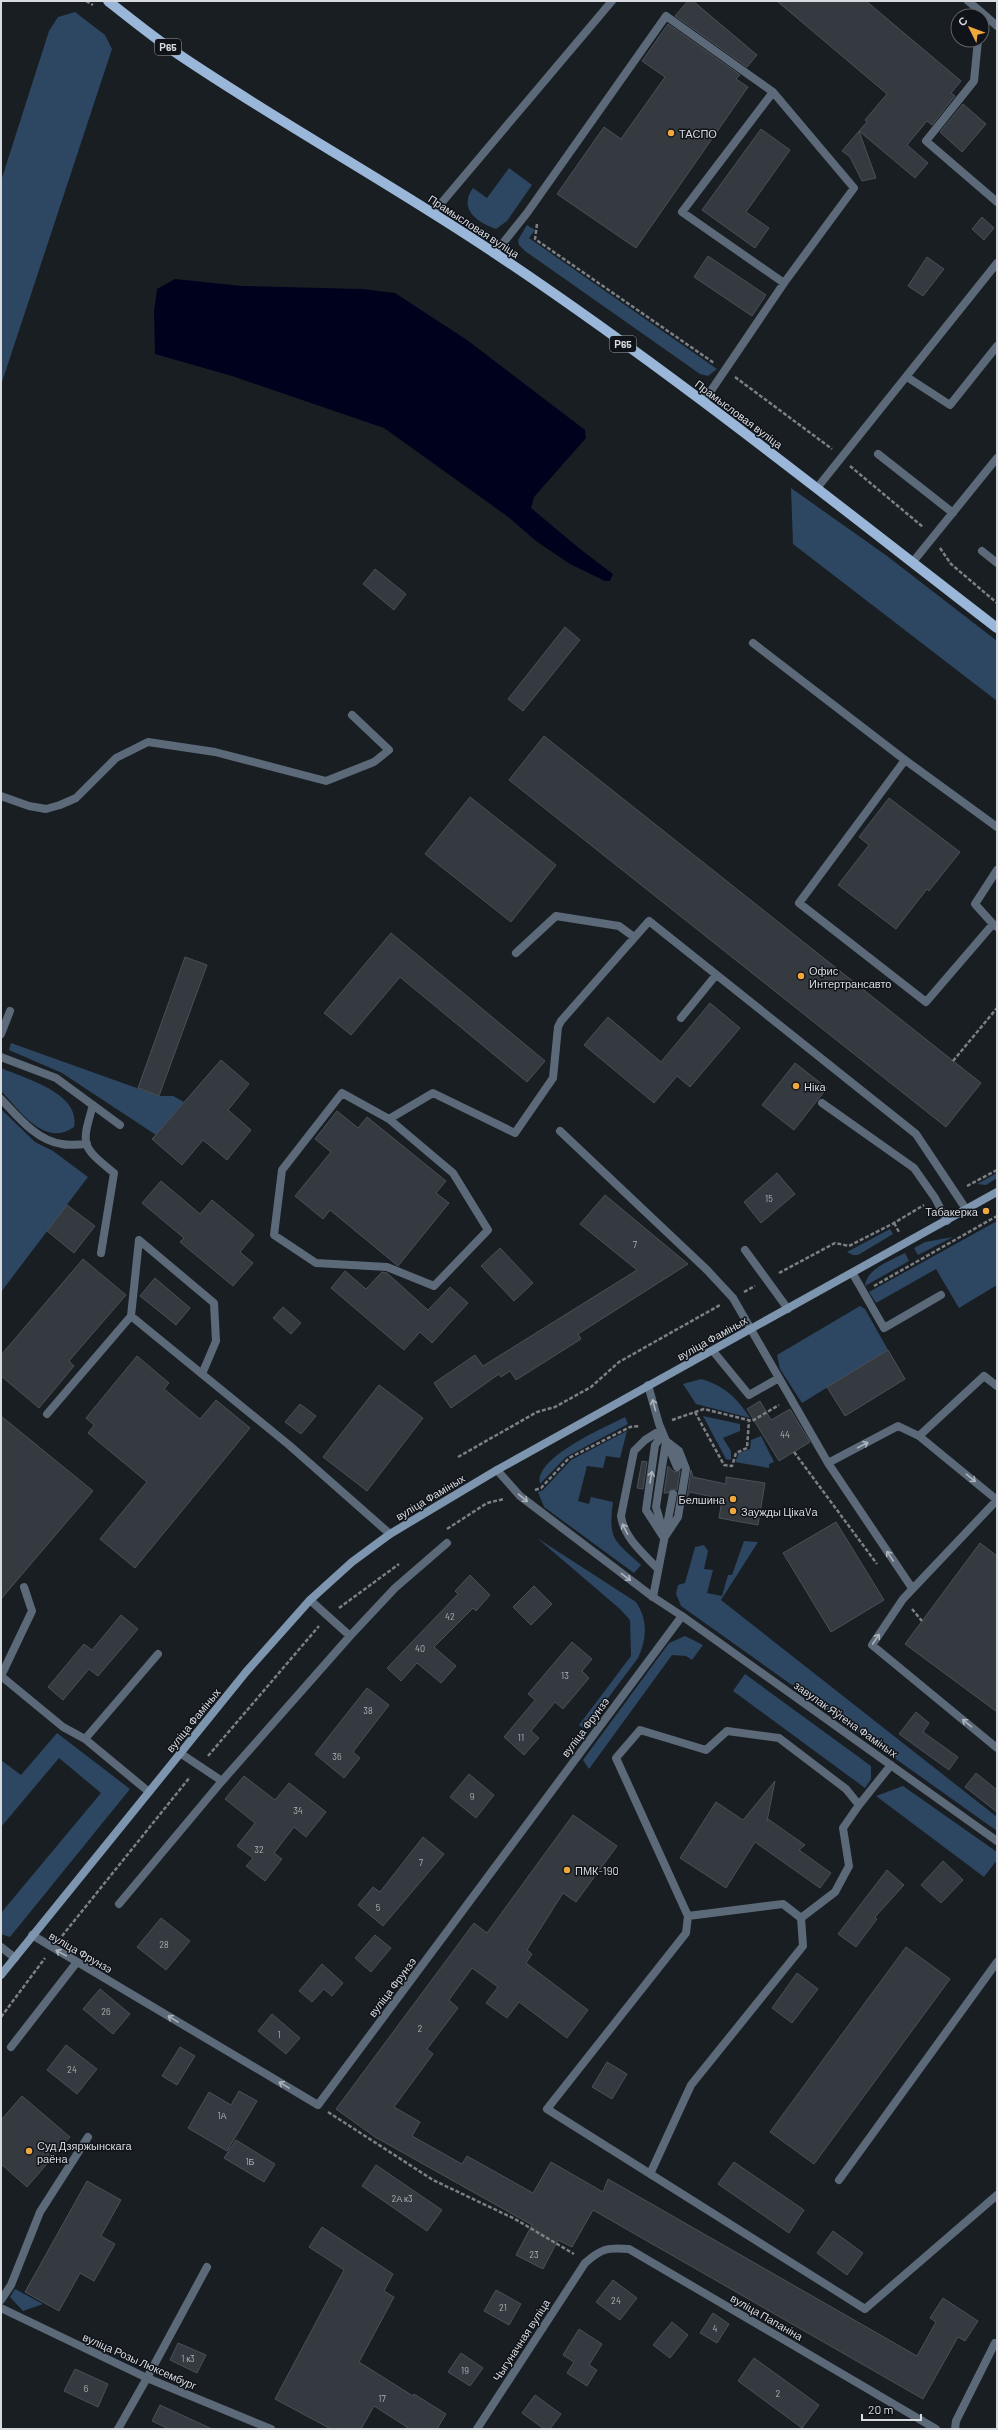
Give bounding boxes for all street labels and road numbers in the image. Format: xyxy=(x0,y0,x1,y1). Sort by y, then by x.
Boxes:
road number: Р65 xyxy=(155,39,181,55)
street label: Прамысловая вуліца xyxy=(426,192,523,261)
road number: Р65 xyxy=(610,336,636,352)
street label: Прамысловая вуліца xyxy=(693,377,786,452)
street label: вуліца Фаміных xyxy=(675,1313,750,1363)
street label: вуліца Фаміных xyxy=(393,1471,467,1523)
street label: завулак Яўгена Фаміных xyxy=(792,1678,901,1760)
street label: вуліца Фаміных xyxy=(163,1685,223,1755)
street label: вуліца Фрунзэ xyxy=(558,1694,612,1759)
street label: вуліца Фрунзэ xyxy=(47,1929,115,1976)
street label: вуліца Фрунзэ xyxy=(365,1954,419,2019)
street label: вуліца Папаніна xyxy=(729,2291,806,2343)
street label: Чыгуначная вуліца xyxy=(490,2296,553,2383)
street label: вуліца Розы Люксембург xyxy=(81,2330,199,2392)

